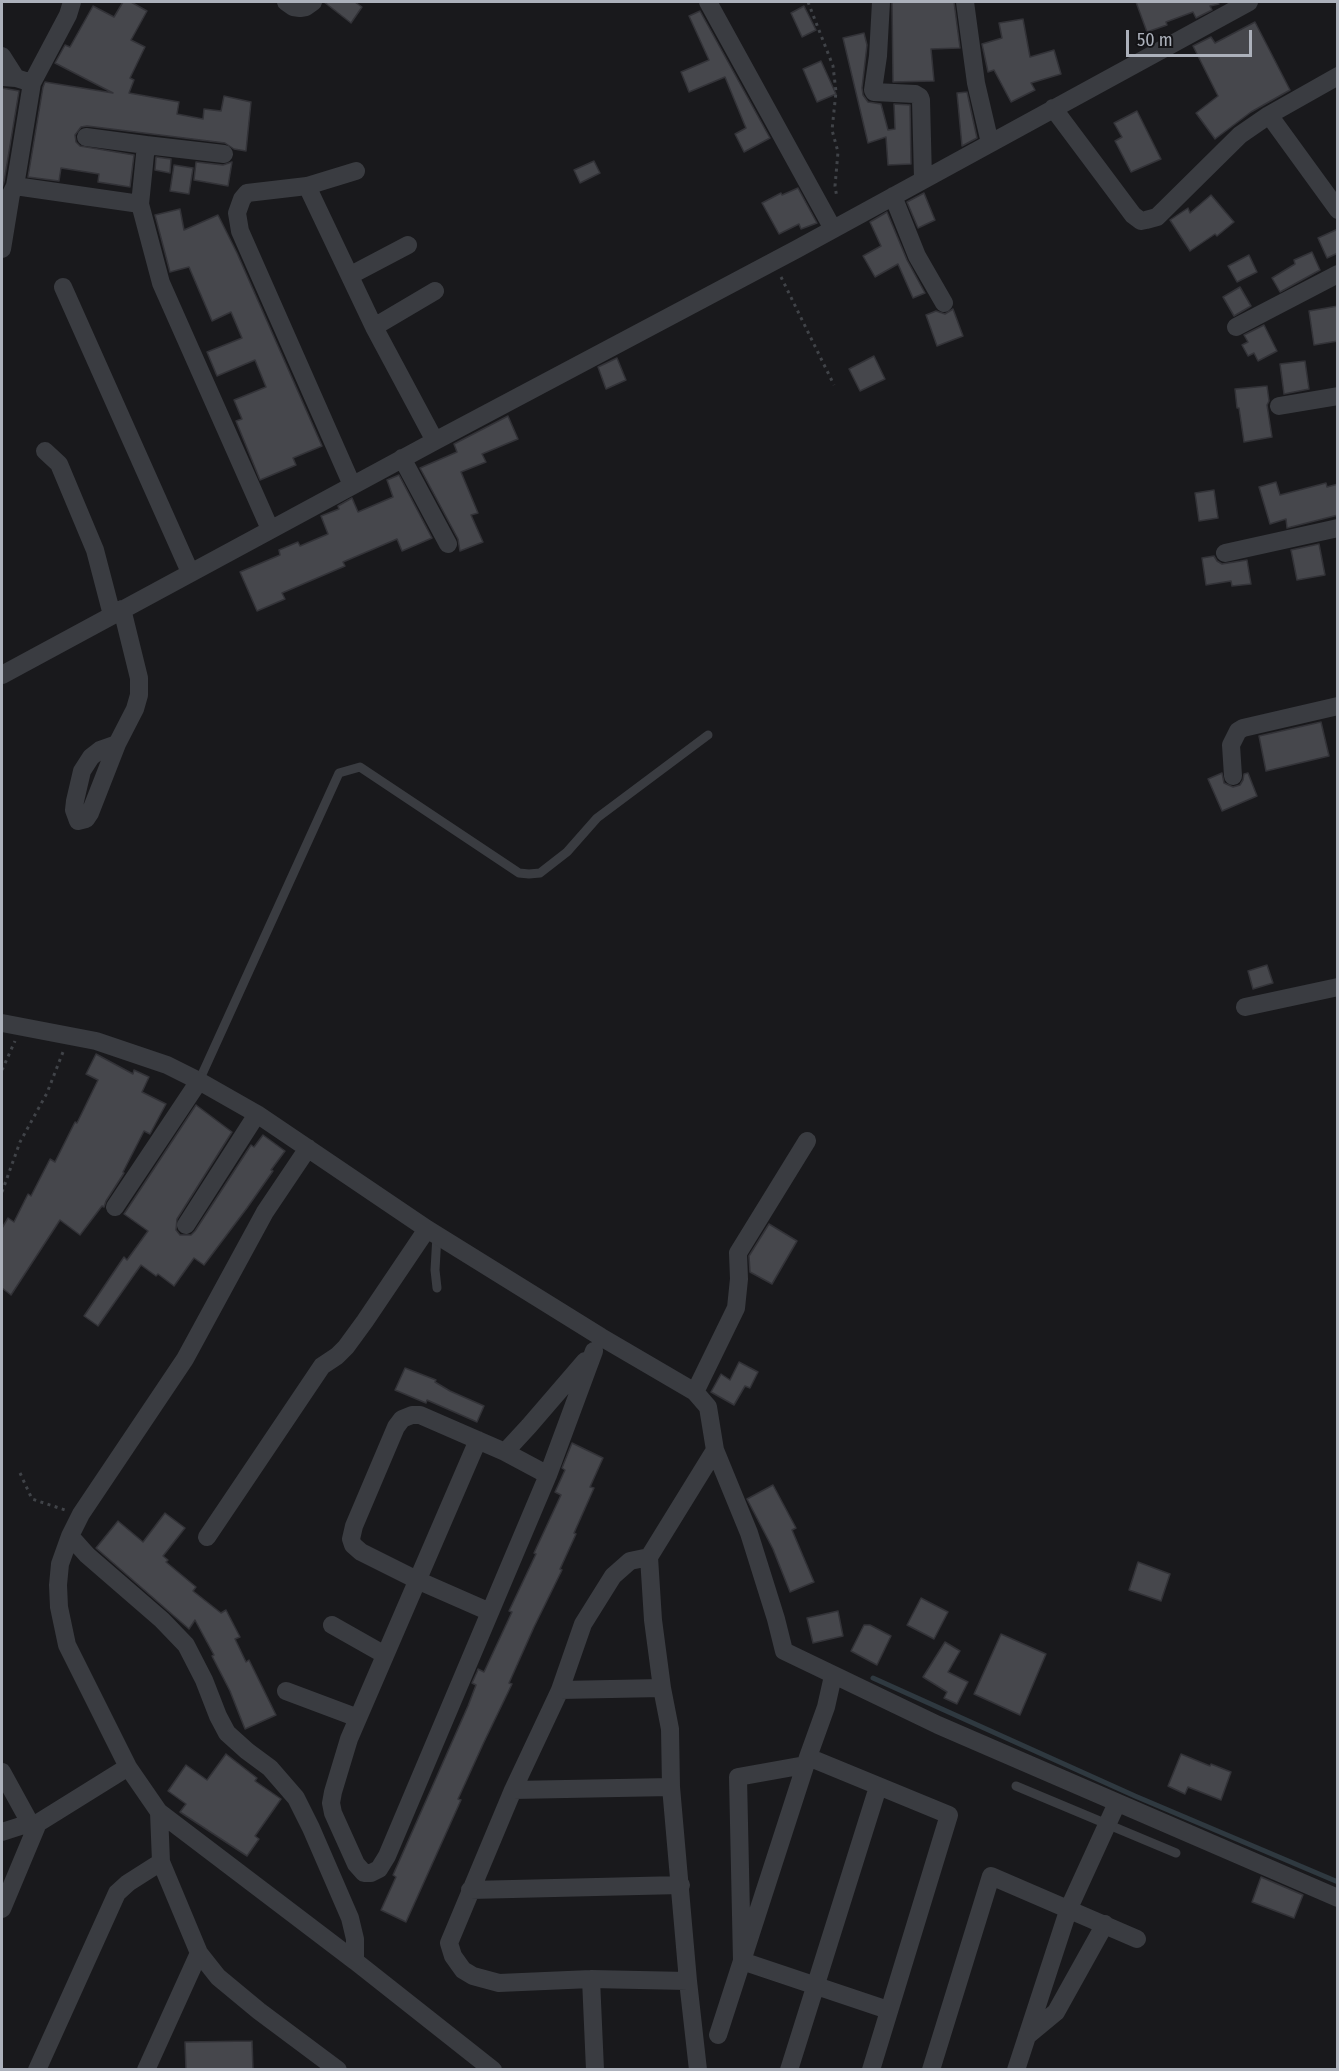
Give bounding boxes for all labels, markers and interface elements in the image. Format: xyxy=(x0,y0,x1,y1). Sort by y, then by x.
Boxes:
scale bar xyxy=(1129,18,1255,56)
text: 50 m xyxy=(1137,29,1173,51)

